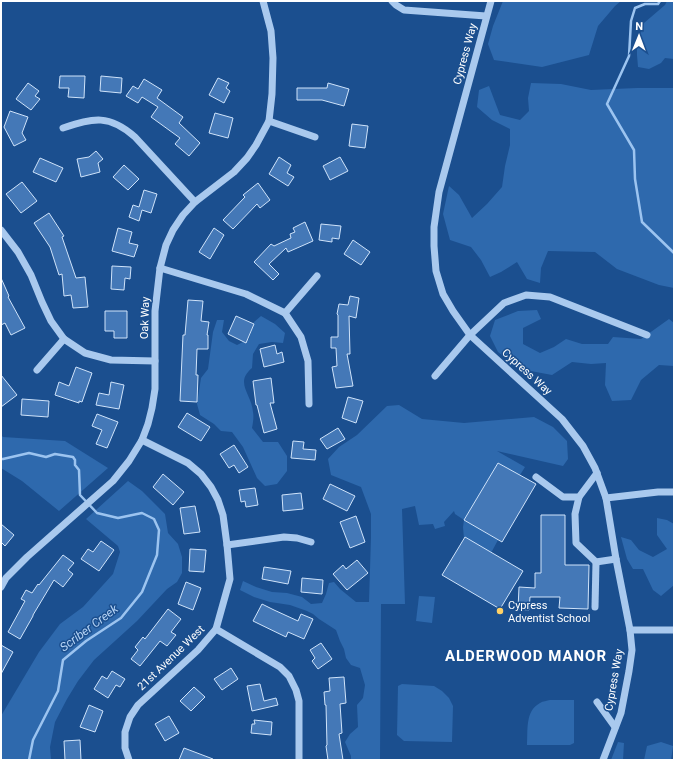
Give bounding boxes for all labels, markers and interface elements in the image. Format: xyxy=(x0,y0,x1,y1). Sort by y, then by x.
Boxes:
north arrow xyxy=(619,16,659,56)
text: N xyxy=(635,20,643,33)
street label: Cypress Way xyxy=(451,21,480,86)
street label: Oak Way xyxy=(138,296,152,339)
street label: Cypress Way xyxy=(499,346,555,398)
place label: Cypress Adventist School xyxy=(508,599,590,625)
water label: Scriber Creek xyxy=(57,601,122,654)
marker: Cypress Adventist School xyxy=(495,606,505,616)
street label: 21st Avenue West xyxy=(135,623,207,693)
district label: ALDERWOOD MANOR xyxy=(445,647,607,665)
street label: Cypress Way xyxy=(602,647,626,712)

